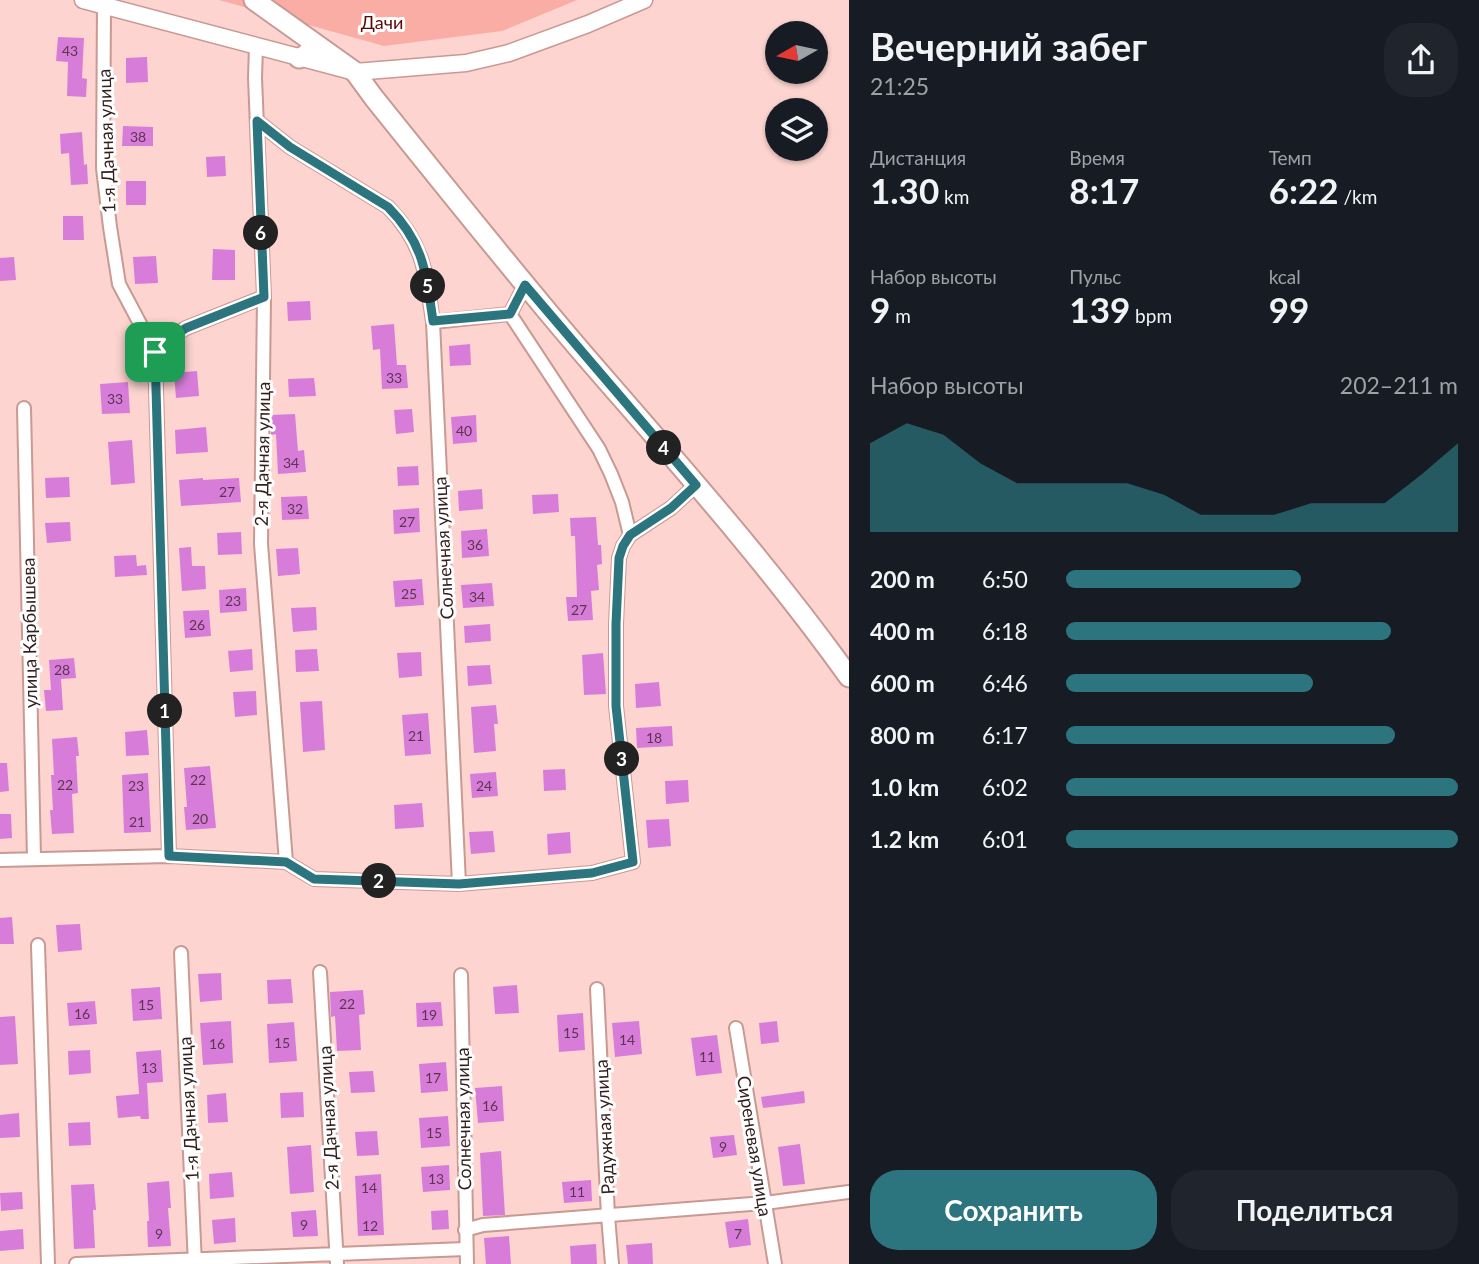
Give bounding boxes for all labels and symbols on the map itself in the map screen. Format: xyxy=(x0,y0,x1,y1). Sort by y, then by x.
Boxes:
park label: Дачи xyxy=(361,11,403,33)
north arrow xyxy=(765,21,828,84)
house number: 43 xyxy=(62,42,78,59)
street label: 1-я Дачная улица xyxy=(92,68,120,214)
house number: 38 xyxy=(130,128,146,145)
pin: 6 xyxy=(244,216,278,250)
pin: 5 xyxy=(410,268,446,304)
pin xyxy=(125,322,185,382)
house number: 33 xyxy=(386,369,402,386)
street label: 2-я Дачная улица xyxy=(250,381,274,527)
house number: 33 xyxy=(107,390,123,407)
house number: 40 xyxy=(456,422,472,439)
pin: 4 xyxy=(646,430,682,466)
house number: 34 xyxy=(283,454,299,471)
street label: Солнечная улица xyxy=(428,476,458,620)
house number: 27 xyxy=(219,483,235,500)
house number: 32 xyxy=(287,500,303,517)
house number: 27 xyxy=(399,513,415,530)
house number: 36 xyxy=(467,536,483,553)
street label: улица Карбышева xyxy=(17,558,41,708)
house number: 25 xyxy=(401,585,417,602)
house number: 34 xyxy=(469,588,485,605)
house number: 23 xyxy=(225,592,241,609)
house number: 27 xyxy=(571,601,587,618)
house number: 26 xyxy=(189,616,205,633)
house number: 28 xyxy=(54,661,70,678)
pin: 1 xyxy=(148,694,182,728)
house number: 21 xyxy=(408,727,424,744)
house number: 18 xyxy=(646,729,662,746)
pin: 3 xyxy=(604,742,640,776)
house number: 22 xyxy=(190,771,206,788)
house number: 22 xyxy=(57,776,73,793)
house number: 23 xyxy=(128,777,144,794)
house number: 24 xyxy=(476,777,492,794)
house number: 20 xyxy=(192,810,208,827)
house number: 21 xyxy=(129,813,145,830)
pin: 2 xyxy=(362,864,396,898)
house number: 22 xyxy=(339,995,355,1012)
house number: 15 xyxy=(138,996,154,1013)
house number: 16 xyxy=(74,1005,90,1022)
house number: 19 xyxy=(421,1006,437,1023)
house number: 15 xyxy=(563,1024,579,1041)
house number: 14 xyxy=(619,1031,635,1048)
house number: 15 xyxy=(274,1034,290,1051)
house number: 16 xyxy=(209,1035,225,1052)
street label: 1-я Дачная улица xyxy=(173,1036,203,1182)
street label: 2-я Дачная улица xyxy=(313,1045,343,1191)
street label: Солнечная улица xyxy=(451,1047,475,1191)
house number: 11 xyxy=(699,1048,715,1065)
house number: 13 xyxy=(141,1059,157,1076)
street label: Радужная улица xyxy=(589,1059,619,1195)
house number: 17 xyxy=(425,1069,441,1086)
street label: Сиреневая улица xyxy=(733,1074,777,1218)
house number: 16 xyxy=(482,1097,498,1114)
house number: 15 xyxy=(426,1124,442,1141)
house number: 9 xyxy=(719,1138,727,1155)
house number: 13 xyxy=(428,1170,444,1187)
house number: 14 xyxy=(361,1179,377,1196)
house number: 11 xyxy=(569,1183,585,1200)
house number: 9 xyxy=(300,1216,308,1233)
house number: 12 xyxy=(362,1217,378,1234)
house number: 9 xyxy=(155,1225,163,1242)
house number: 7 xyxy=(734,1225,742,1242)

